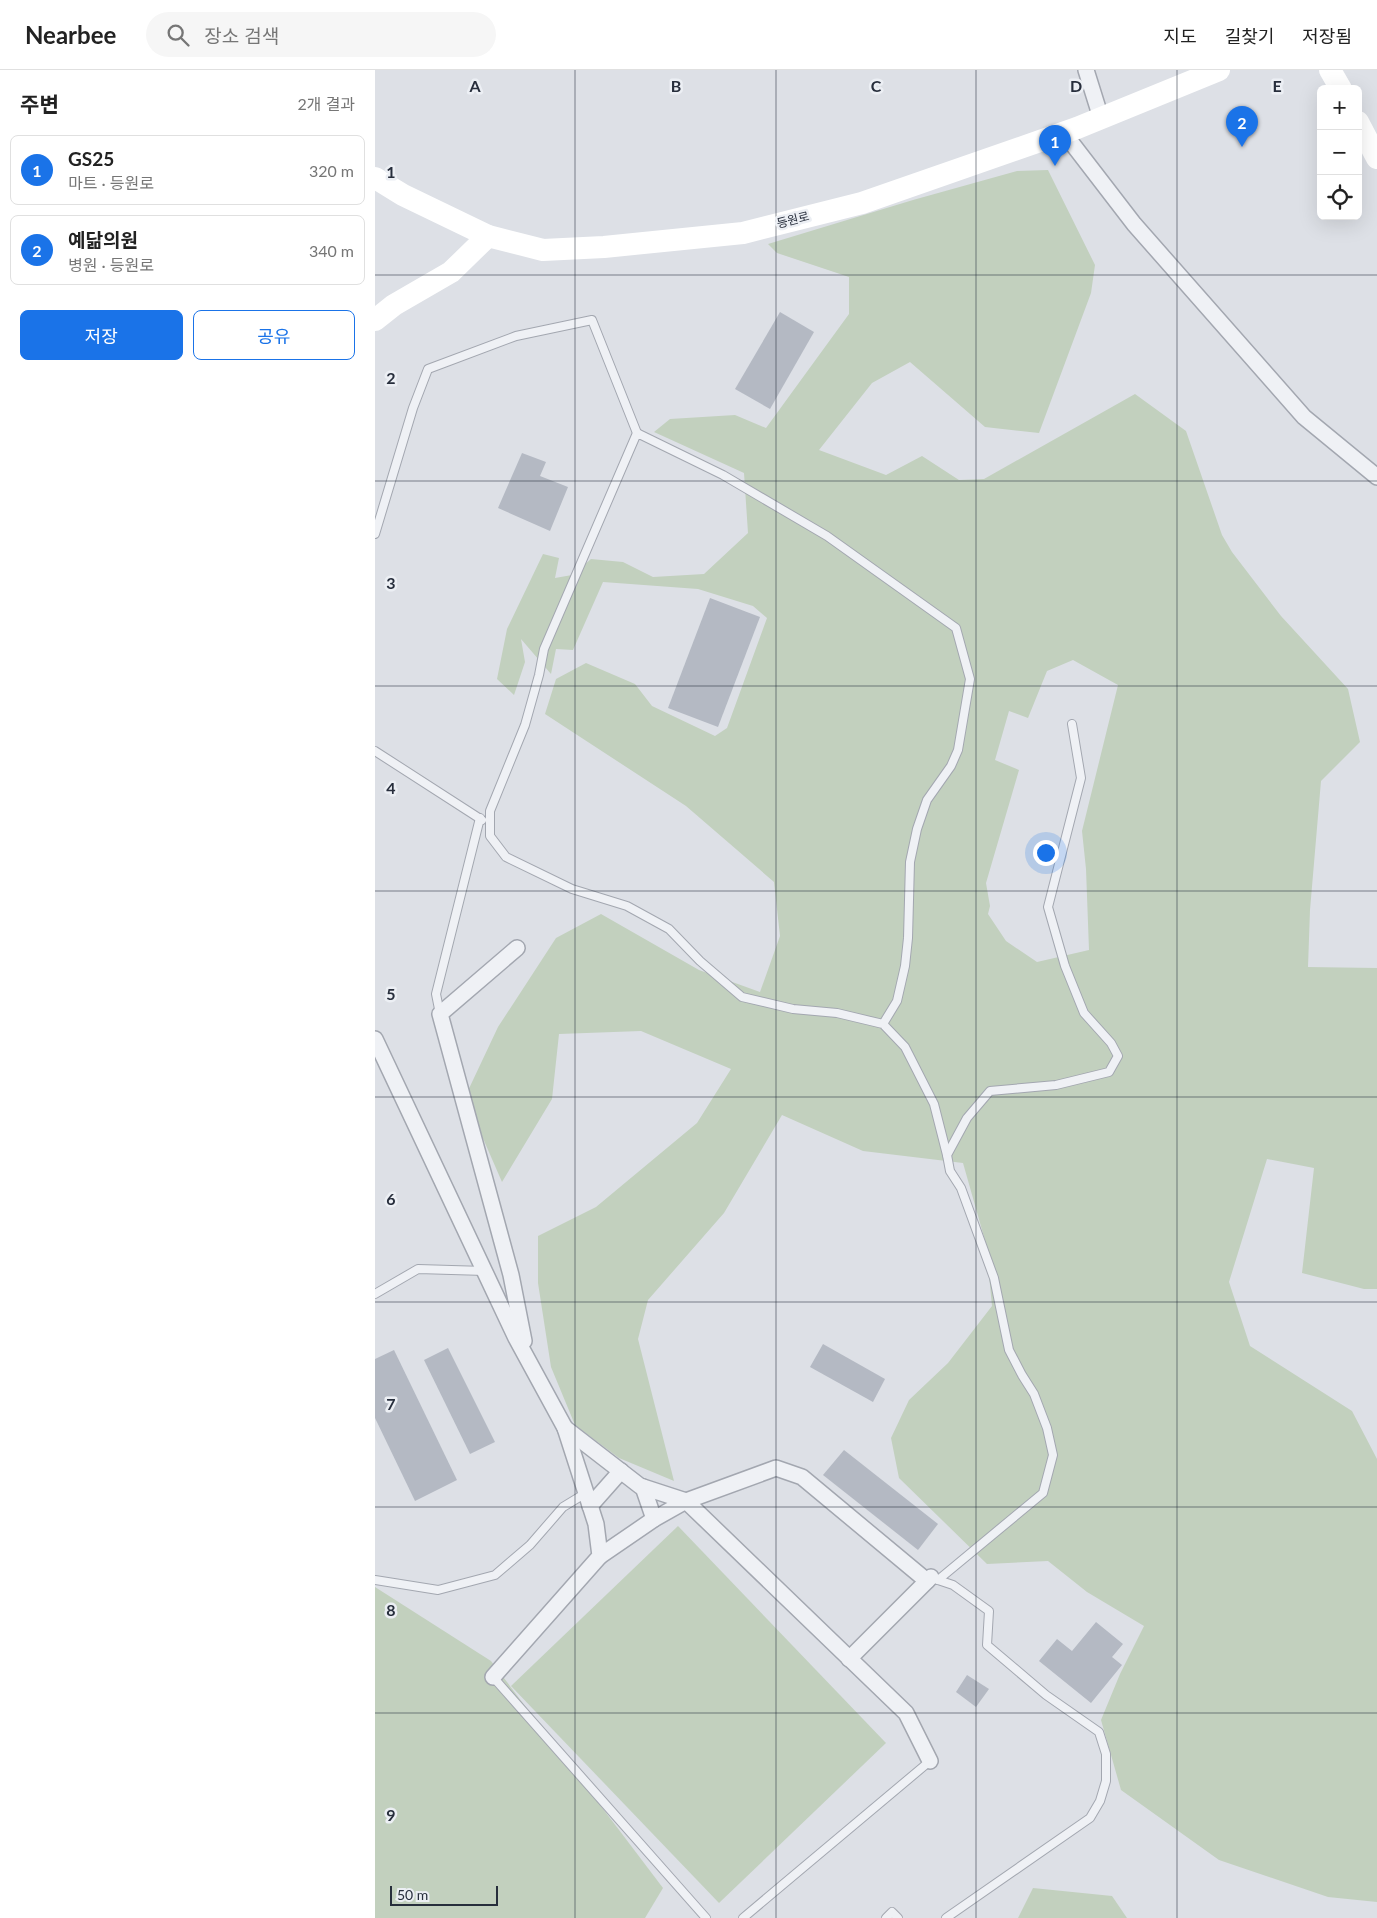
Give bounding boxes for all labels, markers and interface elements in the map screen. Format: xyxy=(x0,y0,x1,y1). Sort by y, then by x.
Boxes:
search box xyxy=(146,12,496,57)
text: Nearbee xyxy=(25,20,116,49)
icon: search xyxy=(164,21,192,49)
text: 장소 검색 xyxy=(204,24,279,47)
text: 지도 xyxy=(1164,25,1197,47)
text: 길찾기 xyxy=(1225,25,1274,47)
text: 저장됨 xyxy=(1302,25,1352,47)
text: A xyxy=(468,76,481,95)
text: B xyxy=(671,76,681,95)
text: C xyxy=(871,76,882,95)
text: D xyxy=(1070,76,1082,95)
text: E xyxy=(1272,76,1282,95)
map controls xyxy=(1317,85,1362,220)
button: + xyxy=(1317,85,1362,130)
text: 주변 xyxy=(20,91,59,116)
text: 2개 결과 xyxy=(297,94,355,113)
pin: 2 xyxy=(1226,106,1258,147)
pin: 1 xyxy=(1039,125,1071,166)
button: − xyxy=(1317,130,1362,175)
text: GS25 xyxy=(68,147,114,170)
text: 1 xyxy=(32,161,42,180)
text: 320 m xyxy=(309,161,354,180)
text: 1 xyxy=(386,162,396,181)
text: 마트 · 등원로 xyxy=(68,173,154,192)
button: locate xyxy=(1317,175,1362,220)
street label: 등원로 xyxy=(775,208,811,231)
text: 예닮의원 xyxy=(68,228,138,251)
text: 2 xyxy=(32,241,42,260)
text: 340 m xyxy=(309,241,354,260)
text: 병원 · 등원로 xyxy=(68,255,154,274)
button: 저장 xyxy=(20,310,183,360)
button: 공유 xyxy=(193,310,355,360)
text: 2 xyxy=(386,368,396,387)
text: 3 xyxy=(386,573,396,592)
text: 4 xyxy=(386,778,396,797)
your location xyxy=(1033,840,1059,866)
text: 5 xyxy=(386,984,396,1003)
text: 6 xyxy=(386,1189,396,1208)
text: 7 xyxy=(386,1394,396,1413)
text: 8 xyxy=(386,1600,396,1619)
text: 9 xyxy=(386,1805,396,1824)
scale bar xyxy=(390,1883,497,1906)
text: 50 m xyxy=(397,1886,428,1903)

